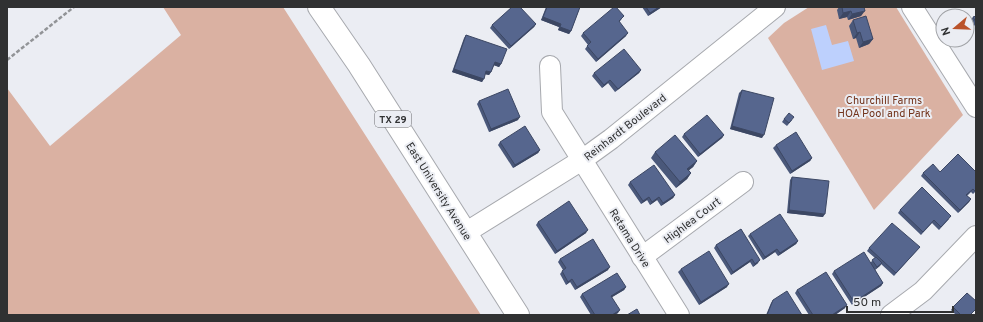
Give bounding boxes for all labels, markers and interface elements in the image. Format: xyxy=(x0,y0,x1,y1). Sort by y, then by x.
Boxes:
north arrow xyxy=(935,8,975,48)
text: N xyxy=(939,25,954,37)
street label: Reinhardt Boulevard xyxy=(582,91,670,164)
park label: Churchill Farms HOA Pool and Park xyxy=(837,94,931,121)
road number: TX 29 xyxy=(375,111,411,127)
street label: East University Avenue xyxy=(402,140,474,243)
street label: Highlea Court xyxy=(661,195,724,247)
street label: Retama Drive xyxy=(606,207,653,271)
scale bar xyxy=(847,288,953,314)
text: 50 m xyxy=(853,295,881,311)

